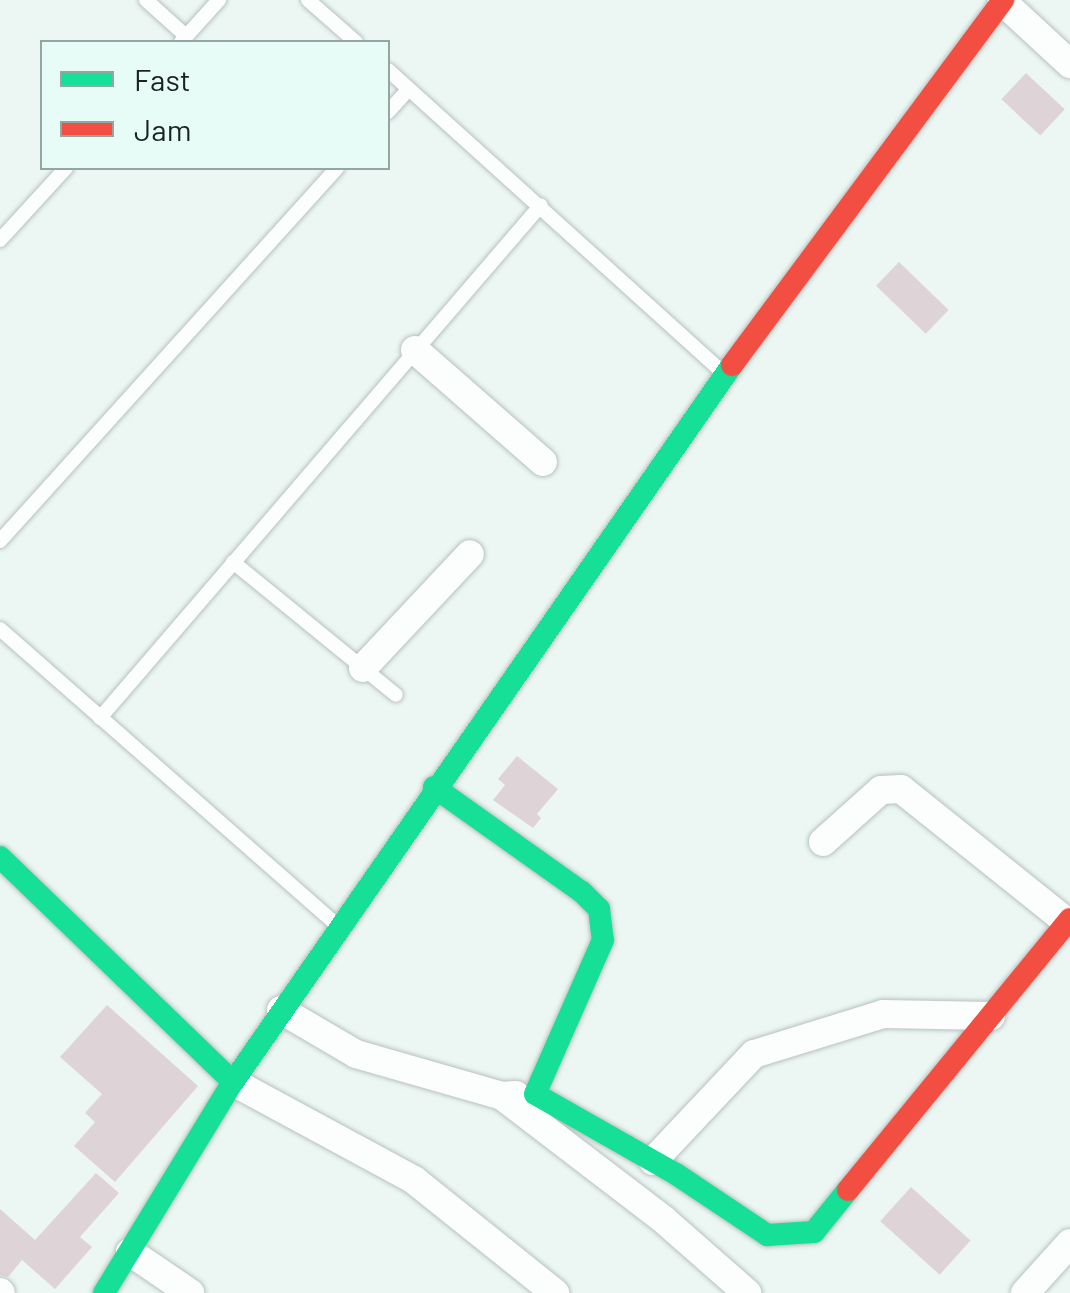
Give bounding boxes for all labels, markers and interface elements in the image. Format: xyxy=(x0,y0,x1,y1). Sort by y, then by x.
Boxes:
legend xyxy=(40,40,390,170)
text: Fast xyxy=(134,61,191,97)
text: Jam xyxy=(134,111,191,147)

